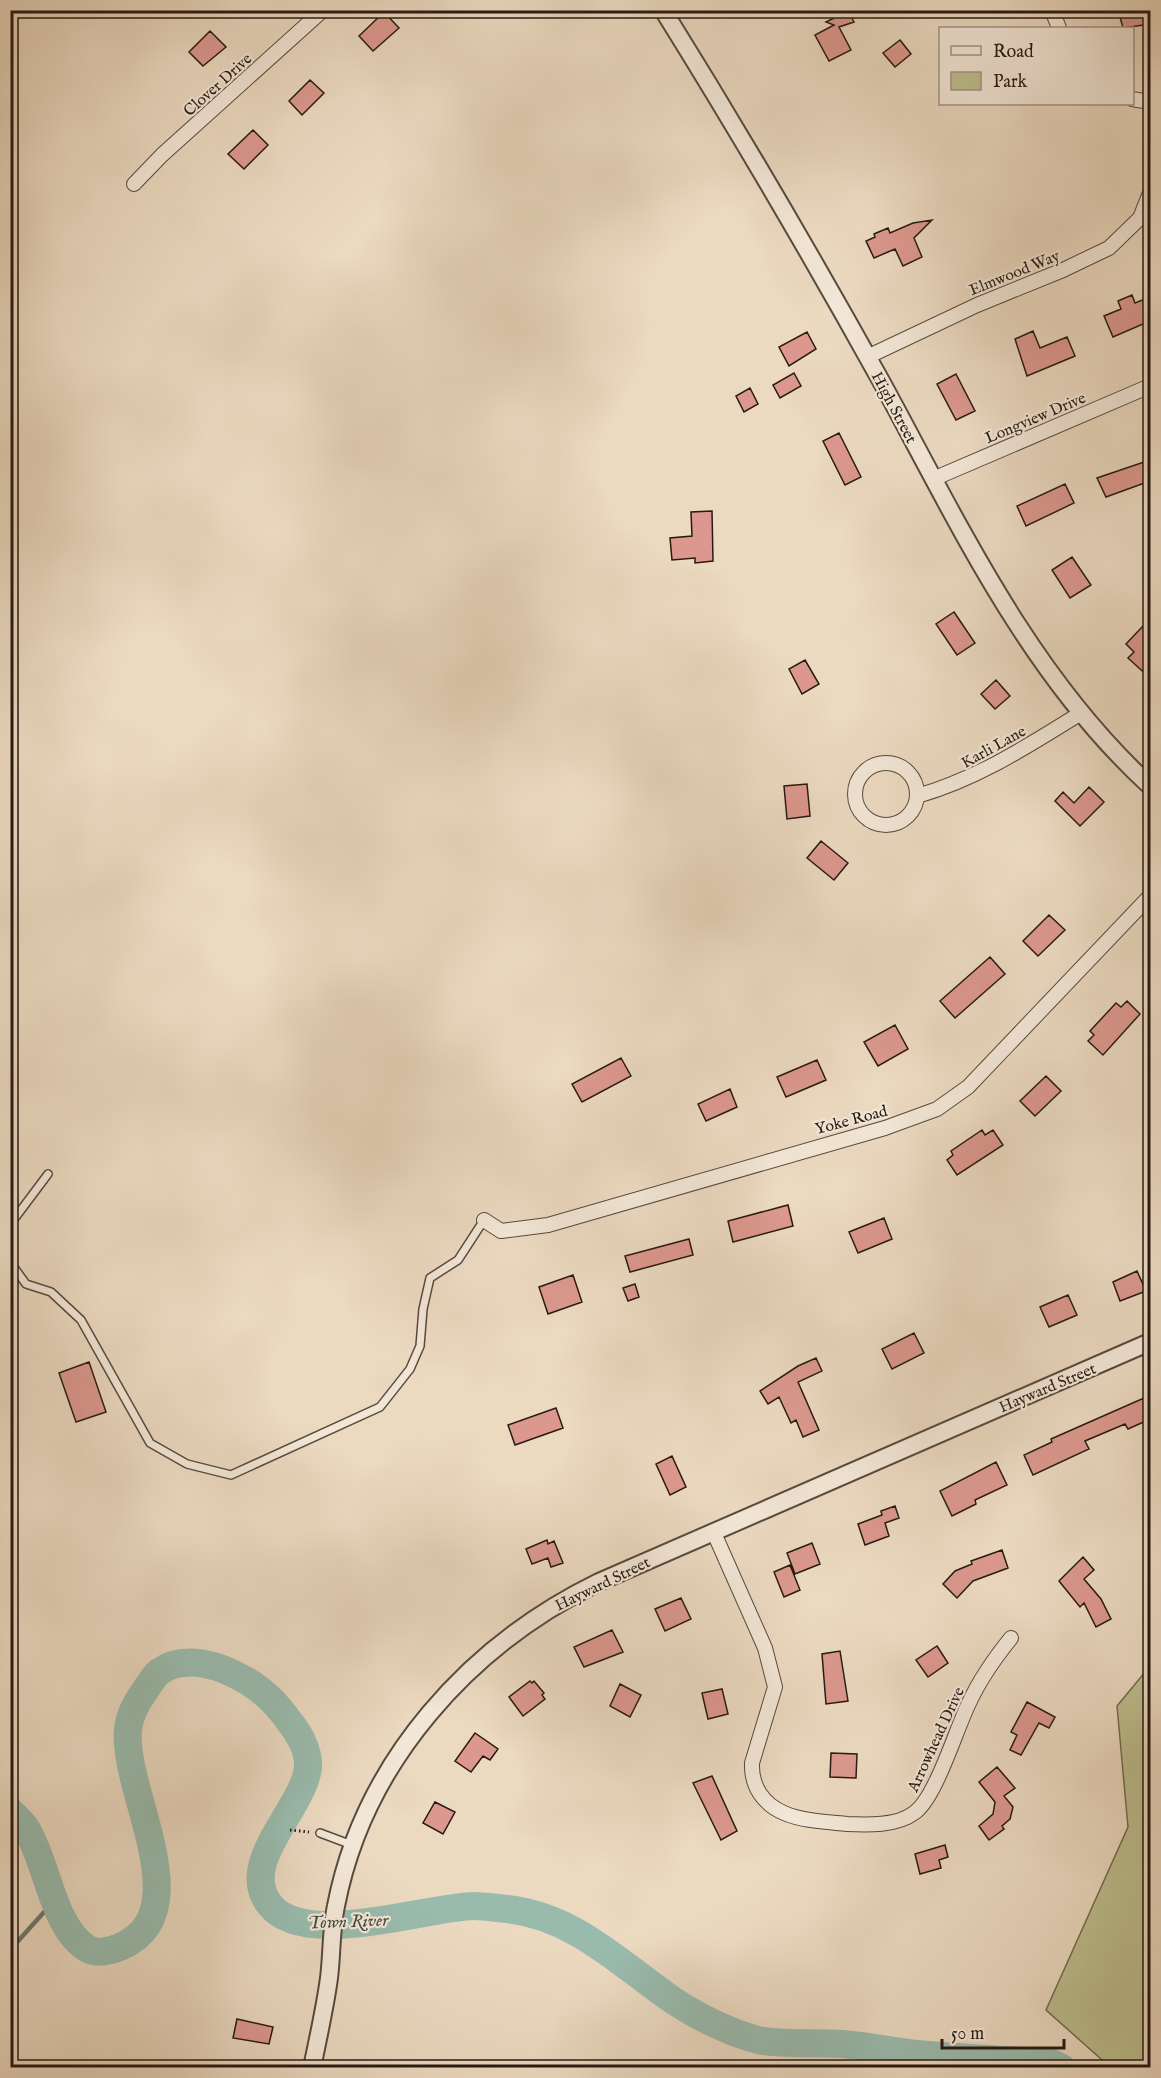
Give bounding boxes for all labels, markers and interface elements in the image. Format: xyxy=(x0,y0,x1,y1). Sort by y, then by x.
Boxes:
legend xyxy=(939,27,1134,105)
text: Road xyxy=(993,41,1034,64)
street label: Clover Drive xyxy=(180,50,257,121)
text: Park xyxy=(993,71,1028,94)
street label: Elmwood Way xyxy=(966,247,1063,301)
street label: High Street xyxy=(866,369,921,448)
street label: Longview Drive xyxy=(982,389,1089,449)
street label: Karli Lane xyxy=(958,722,1030,774)
street label: Yoke Road xyxy=(813,1102,890,1140)
street label: Hayward Street xyxy=(996,1359,1100,1418)
street label: Hayward Street xyxy=(552,1553,654,1616)
street label: Arrowhead Drive xyxy=(903,1684,970,1796)
water label: Town River xyxy=(307,1910,390,1935)
scale bar xyxy=(942,2012,1064,2050)
text: 50 m xyxy=(951,2023,984,2046)

